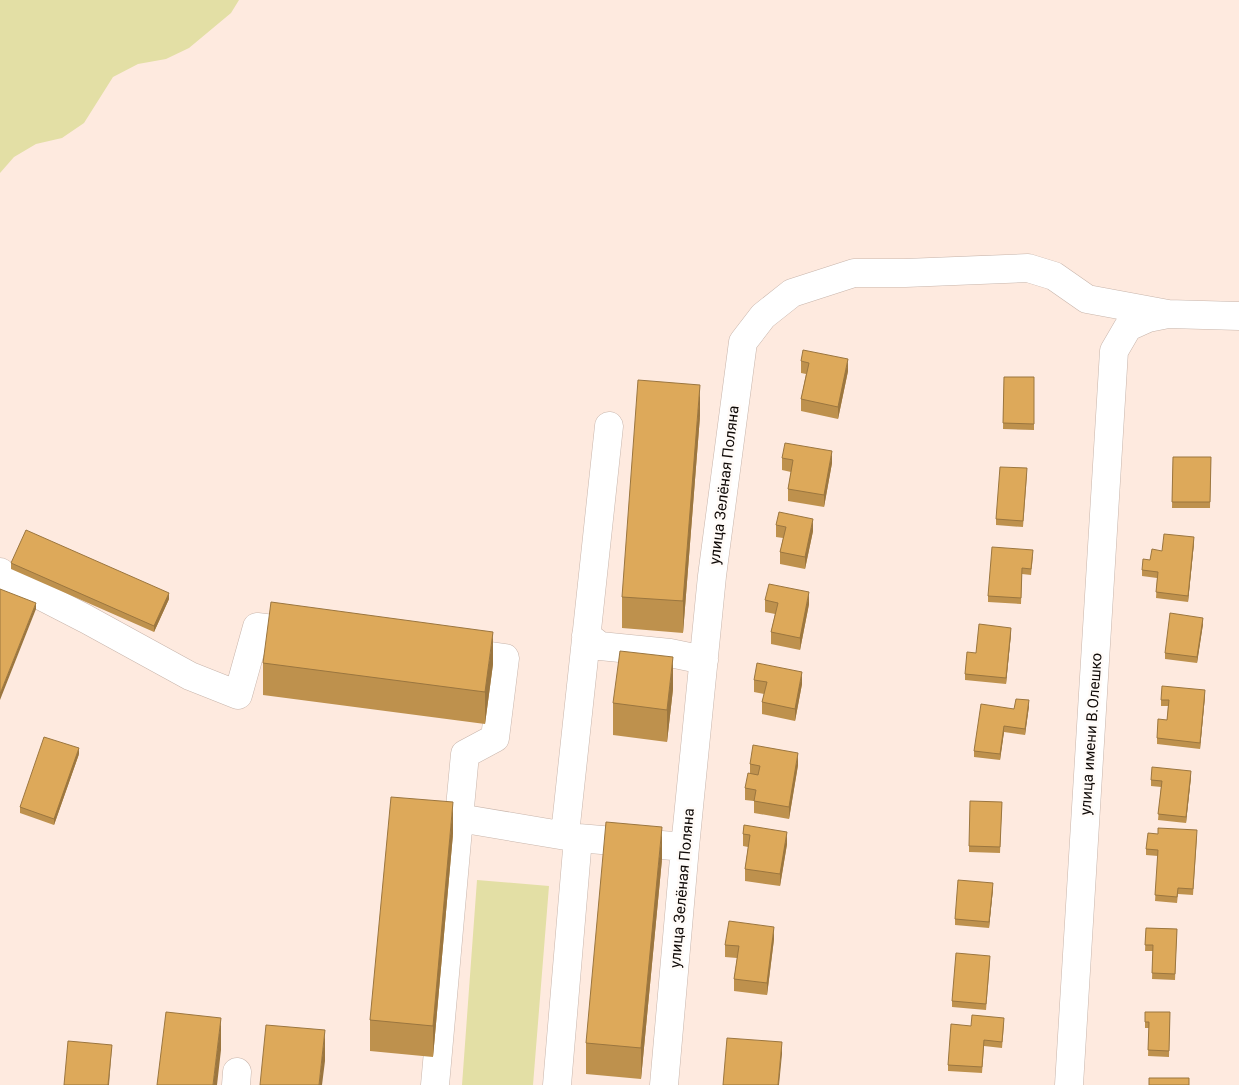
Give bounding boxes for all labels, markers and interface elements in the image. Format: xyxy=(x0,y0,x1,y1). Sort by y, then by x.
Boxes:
street label: улица Зелёная Поляна xyxy=(705,404,743,566)
street label: улица имени В.Олешко xyxy=(1076,652,1106,816)
street label: улица Зелёная Поляна xyxy=(666,808,698,968)

